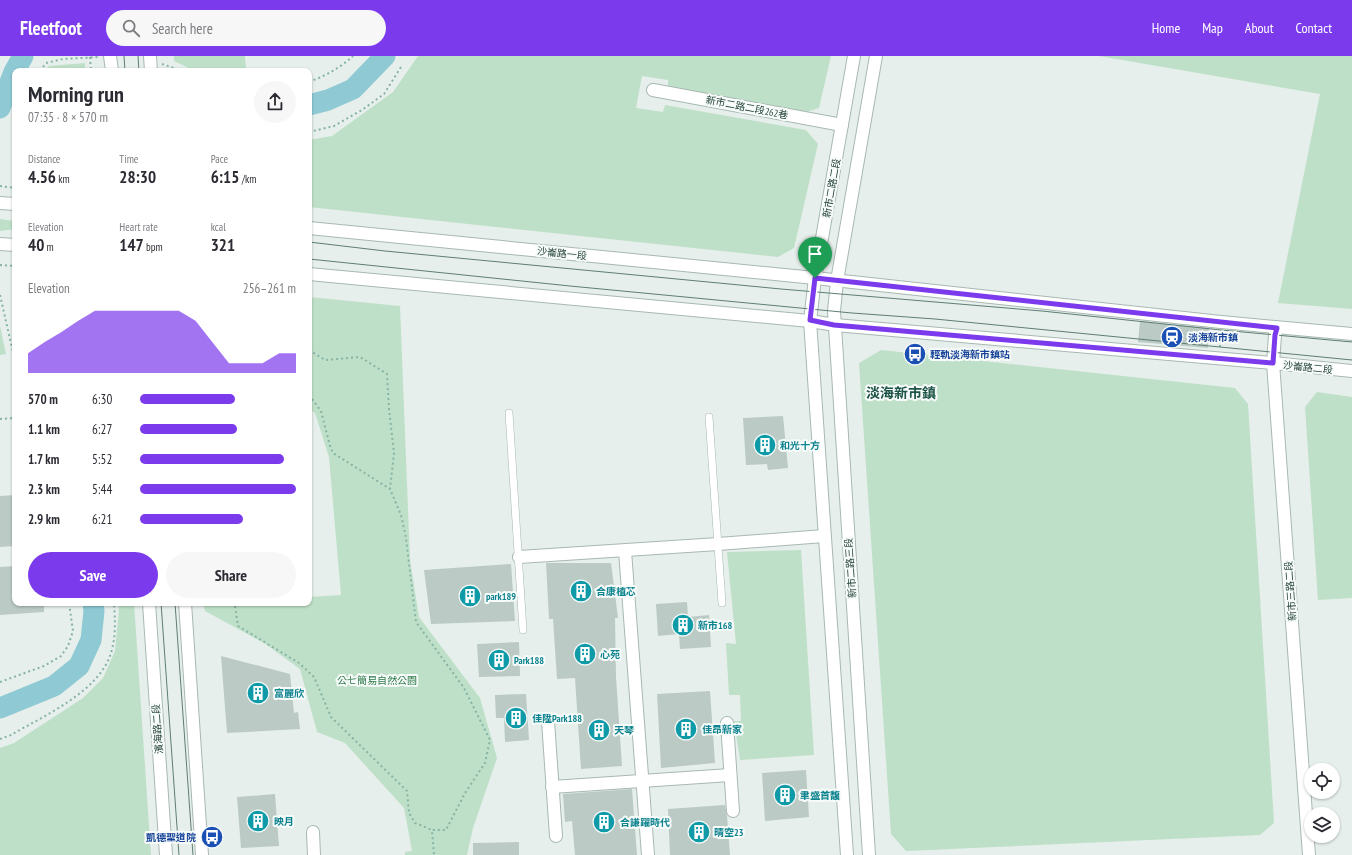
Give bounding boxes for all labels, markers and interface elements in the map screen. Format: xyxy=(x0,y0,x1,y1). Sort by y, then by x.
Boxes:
search box xyxy=(106,10,386,46)
text: Fleetfoot xyxy=(20,16,82,40)
icon: search xyxy=(120,17,142,39)
text: Search here xyxy=(152,19,213,38)
text: Home xyxy=(1152,19,1180,37)
text: Map xyxy=(1202,19,1223,37)
text: About xyxy=(1245,19,1274,37)
text: Contact xyxy=(1296,19,1332,37)
text: Morning run xyxy=(28,80,124,108)
button: share xyxy=(254,81,296,123)
street label: 新市二路二段262巷 xyxy=(705,93,789,122)
text: 07:35 · 8 × 570 m xyxy=(28,109,108,126)
text: Distance xyxy=(28,152,60,166)
text: Time xyxy=(119,152,138,166)
text: Pace xyxy=(211,152,228,166)
street label: 新市二路二段 xyxy=(820,157,843,219)
text: 4.56 xyxy=(28,166,56,188)
text: 28:30 xyxy=(119,166,156,188)
text: 6:15 xyxy=(211,166,239,188)
text: km xyxy=(56,172,70,186)
text: /km xyxy=(239,172,256,186)
text: Elevation xyxy=(28,220,63,234)
text: Heart rate xyxy=(119,220,158,234)
text: kcal xyxy=(211,220,226,234)
text: 40 xyxy=(28,234,44,256)
text: 147 xyxy=(119,234,144,256)
text: 321 xyxy=(211,234,235,256)
pin xyxy=(798,237,832,278)
text: m xyxy=(44,240,54,254)
text: bpm xyxy=(144,240,163,254)
icon: arrive xyxy=(804,243,826,265)
street label: 沙崙路一段 xyxy=(536,244,587,263)
text: Elevation xyxy=(28,280,70,297)
text: 256–261 m xyxy=(243,280,296,297)
station icon: 淡海新市鎮 xyxy=(1159,324,1185,350)
place label: 淡海新市鎮 xyxy=(1188,331,1238,344)
bus stop icon: 輕軌淡海新市鎮站 xyxy=(902,341,928,367)
place label: 輕軌淡海新市鎮站 xyxy=(930,348,1010,361)
street label: 沙崙路二段 xyxy=(1282,358,1333,377)
district label: 淡海新市鎮 xyxy=(866,384,936,402)
text: 570 m xyxy=(28,391,58,408)
text: 6:30 xyxy=(92,391,112,408)
text: 1.1 km xyxy=(28,421,60,438)
text: 6:27 xyxy=(92,421,112,438)
building icon: 和光十方 xyxy=(752,432,778,458)
place label: 和光十方 xyxy=(780,439,820,452)
text: 1.7 km xyxy=(28,451,59,468)
text: 5:52 xyxy=(92,451,112,468)
text: 2.3 km xyxy=(28,481,60,498)
text: 5:44 xyxy=(92,481,112,498)
text: 2.9 km xyxy=(28,511,60,528)
text: 6:21 xyxy=(92,511,112,528)
street label: 新市二路三段 xyxy=(842,538,859,598)
button: Save xyxy=(28,552,158,598)
button: Share xyxy=(166,552,296,598)
street label: 新市三路二段 xyxy=(1282,561,1299,621)
building icon: 合康植芯 xyxy=(568,578,594,604)
building icon: park189 xyxy=(457,583,483,609)
place label: 合康植芯 xyxy=(596,585,636,598)
place label: park189 xyxy=(486,590,516,603)
building icon: 新市168 xyxy=(670,612,696,638)
place label: 新市168 xyxy=(698,619,733,632)
building icon: 心苑 xyxy=(572,641,598,667)
building icon: Park188 xyxy=(486,647,512,673)
place label: 心苑 xyxy=(600,648,620,661)
place label: Park188 xyxy=(514,654,544,667)
park label: 公七簡易自然公園 xyxy=(337,674,417,687)
building icon: 富麗欣 xyxy=(245,680,271,706)
place label: 富麗欣 xyxy=(274,687,305,700)
street label: 濱海路二段 xyxy=(149,704,166,754)
building icon: 佳陞Park188 xyxy=(503,705,529,731)
place label: 佳陞Park188 xyxy=(532,712,582,725)
building icon: 佳昂新家 xyxy=(673,716,699,742)
building icon: 天琴 xyxy=(586,717,612,743)
place label: 佳昂新家 xyxy=(702,723,742,736)
place label: 天琴 xyxy=(614,724,634,737)
map controls xyxy=(1304,763,1340,843)
button: locate xyxy=(1304,763,1340,799)
building icon: 聿盛首馥 xyxy=(772,782,798,808)
place label: 聿盛首馥 xyxy=(800,789,840,802)
button: layers xyxy=(1304,807,1340,843)
building icon: 映月 xyxy=(245,808,271,834)
building icon: 合謙躍時代 xyxy=(591,809,617,835)
place label: 映月 xyxy=(274,815,294,828)
place label: 合謙躍時代 xyxy=(620,816,670,829)
building icon: 晴空23 xyxy=(686,819,712,845)
bus stop icon: 凱德聖道院 xyxy=(199,824,225,850)
place label: 晴空23 xyxy=(714,826,744,839)
place label: 凱德聖道院 xyxy=(146,831,196,844)

